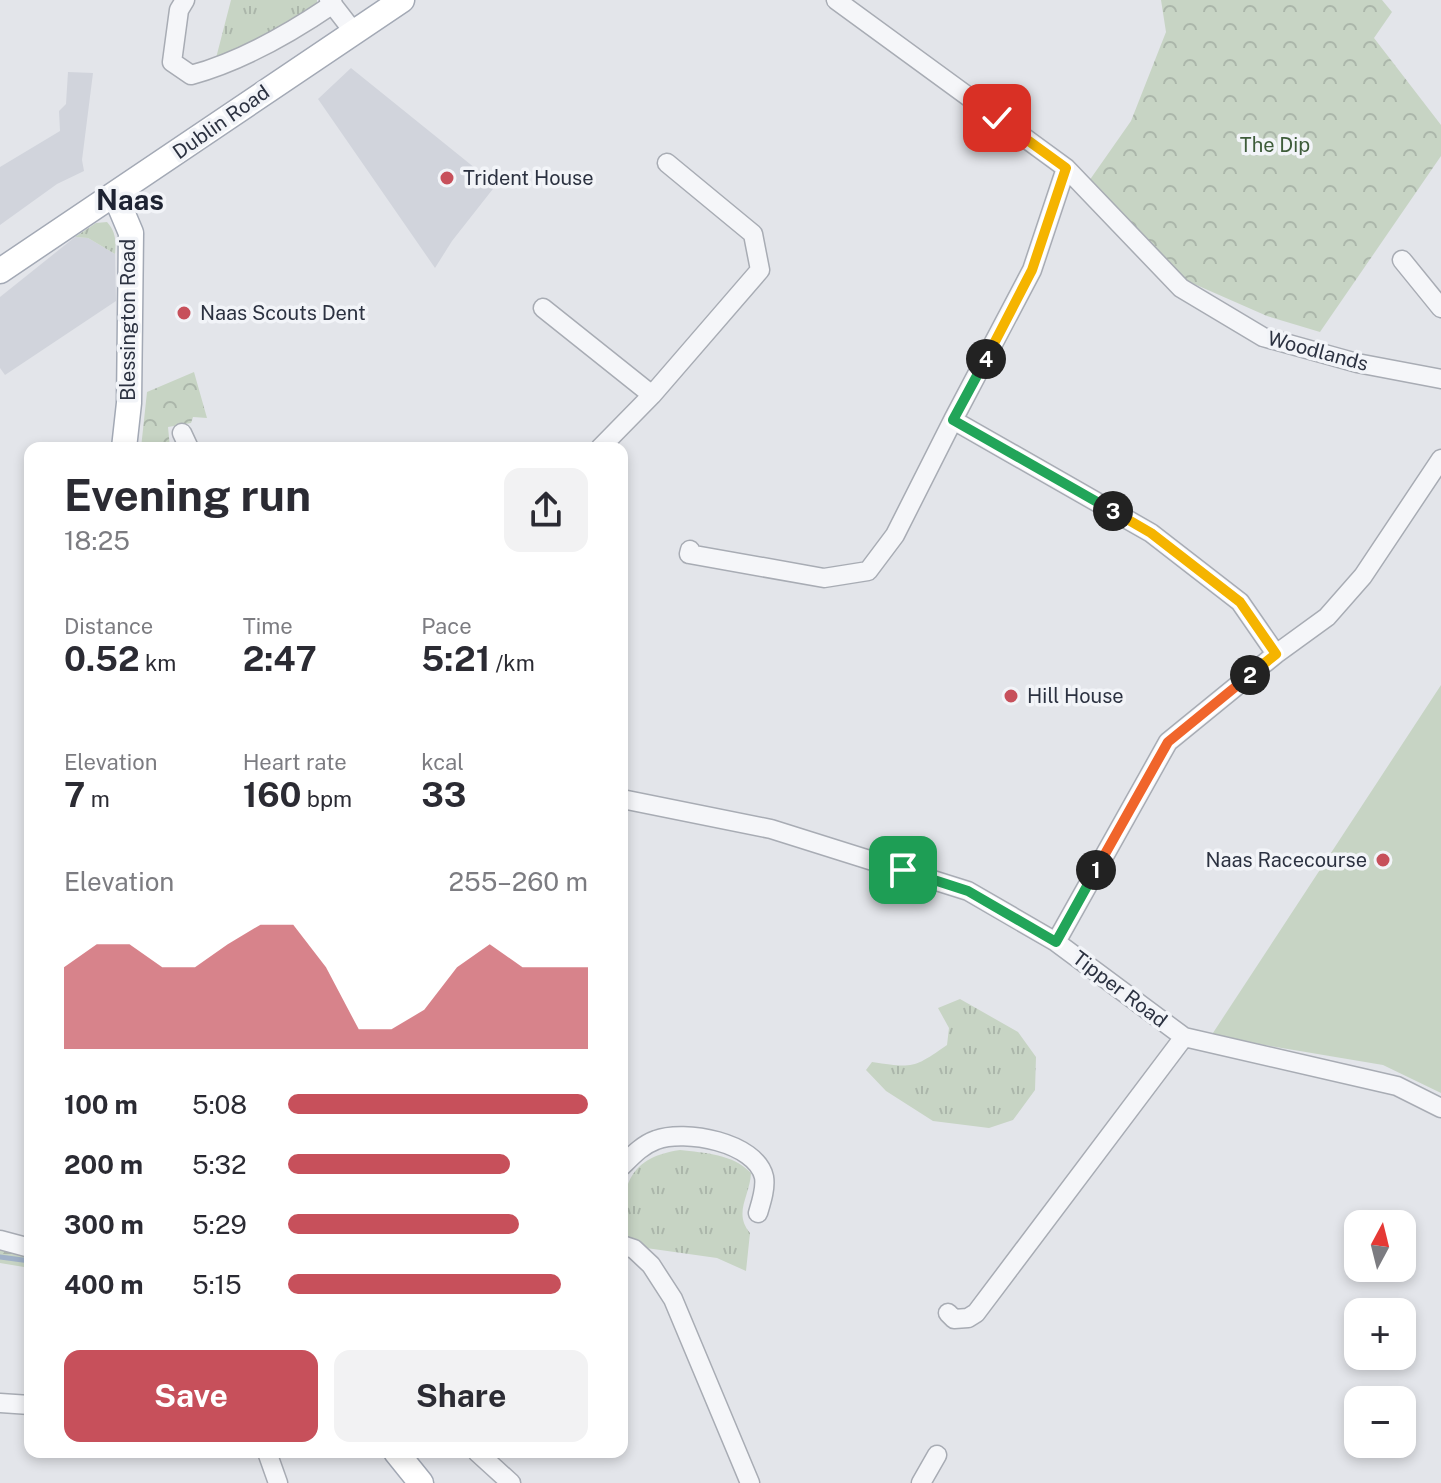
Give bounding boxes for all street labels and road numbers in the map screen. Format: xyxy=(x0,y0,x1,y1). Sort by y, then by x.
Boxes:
street label: Dublin Road xyxy=(168,80,274,164)
street label: Blessington Road xyxy=(116,239,140,401)
street label: Woodlands xyxy=(1265,326,1371,376)
street label: Tipper Road xyxy=(1068,946,1172,1032)

